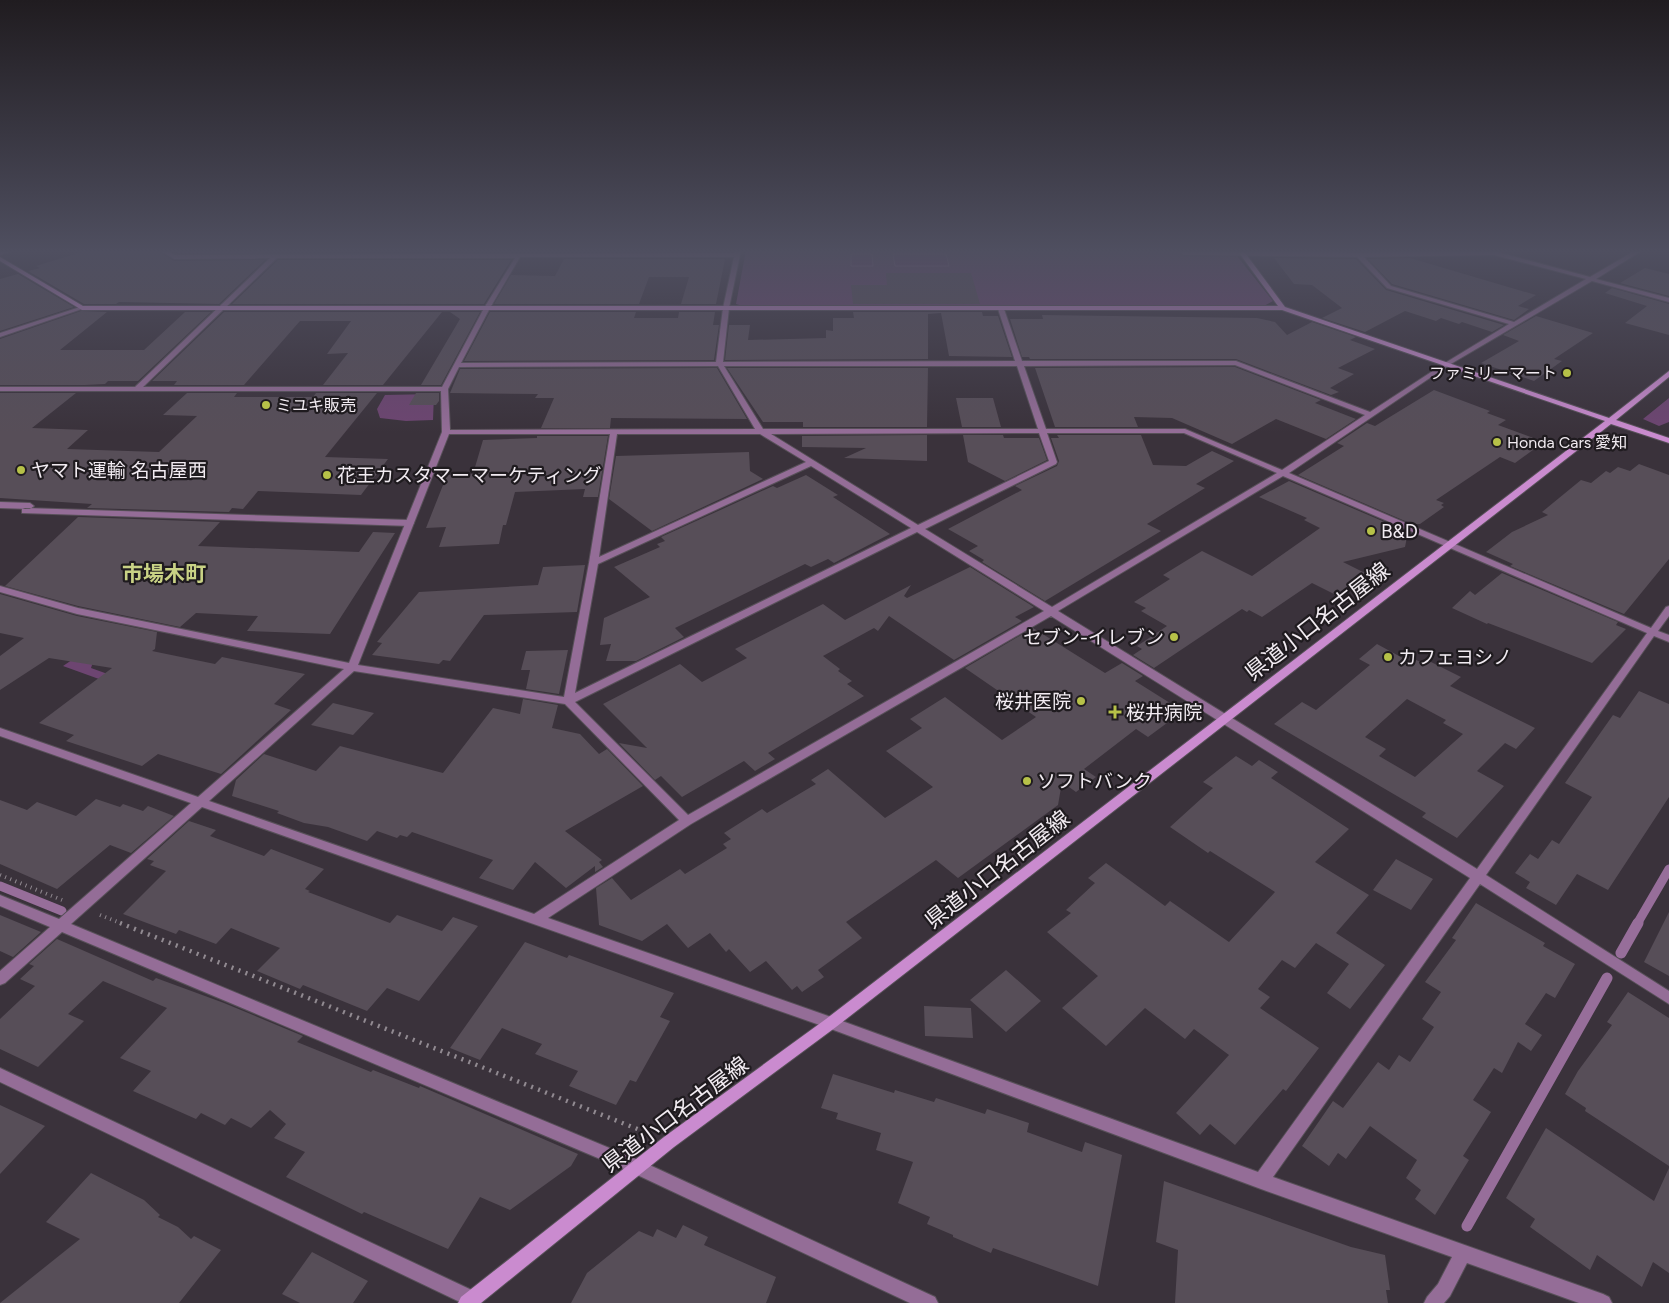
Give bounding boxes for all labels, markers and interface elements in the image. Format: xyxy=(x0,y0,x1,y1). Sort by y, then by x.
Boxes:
place label: ファミリーマート xyxy=(1429,364,1557,383)
marker: ファミリーマート xyxy=(1561,367,1573,379)
place label: ミユキ販売 xyxy=(276,396,356,415)
marker: ミユキ販売 xyxy=(260,399,272,411)
place label: Honda Cars 愛知 xyxy=(1507,433,1627,452)
marker: Honda Cars 愛知 xyxy=(1491,436,1503,448)
place label: ヤマト運輸 名古屋西 xyxy=(31,459,207,482)
marker: ヤマト運輸 名古屋西 xyxy=(15,464,27,476)
place label: 花王カスタマーマーケティング xyxy=(337,464,601,487)
marker: 花王カスタマーマーケティング xyxy=(321,469,333,481)
place label: B&D xyxy=(1381,520,1418,543)
marker: B&D xyxy=(1365,525,1377,537)
street label: 県道小口名古屋線 xyxy=(1240,557,1395,686)
district label: 市場木町 xyxy=(122,561,206,586)
place label: セブン-イレブン xyxy=(1023,626,1164,649)
marker: セブン-イレブン xyxy=(1168,631,1180,643)
place label: カフェヨシノ xyxy=(1398,646,1512,669)
marker: カフェヨシノ xyxy=(1382,651,1394,663)
place label: 桜井医院 xyxy=(995,690,1071,713)
marker: 桜井医院 xyxy=(1075,695,1087,707)
place label: 桜井病院 xyxy=(1126,701,1202,724)
marker: 桜井病院 xyxy=(1108,705,1122,719)
place label: ソフトバンク xyxy=(1037,770,1152,793)
marker: ソフトバンク xyxy=(1021,775,1033,787)
street label: 県道小口名古屋線 xyxy=(920,805,1075,934)
street label: 県道小口名古屋線 xyxy=(597,1051,754,1178)

